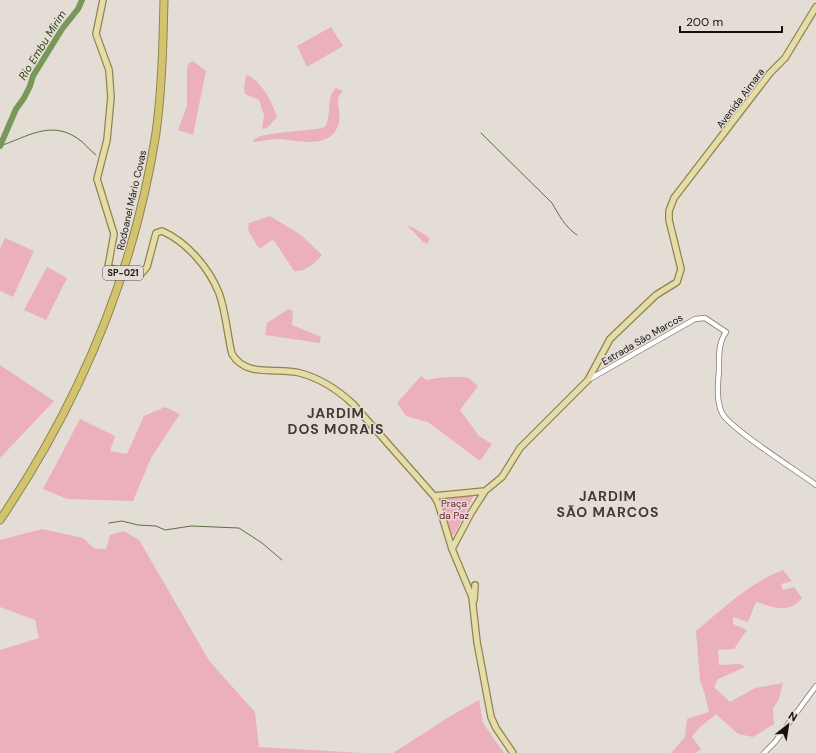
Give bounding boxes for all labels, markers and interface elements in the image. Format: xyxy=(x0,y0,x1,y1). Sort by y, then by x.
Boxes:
water label: Rio Embu Mirim xyxy=(15,7,69,82)
scale bar xyxy=(680,8,782,34)
text: 200 m xyxy=(686,14,723,30)
street label: Avenida Aimara xyxy=(714,66,767,131)
street label: Rodoanel Mário Covas xyxy=(114,149,149,251)
road number: SP-021 xyxy=(103,266,143,280)
street label: Estrada São Marcos xyxy=(599,311,685,368)
district label: JARDIM DOS MORAIS xyxy=(287,404,385,438)
district label: JARDIM SÃO MARCOS xyxy=(556,487,660,521)
park label: Praça da Paz xyxy=(439,497,469,522)
north arrow xyxy=(768,705,808,745)
text: N xyxy=(786,708,800,724)

